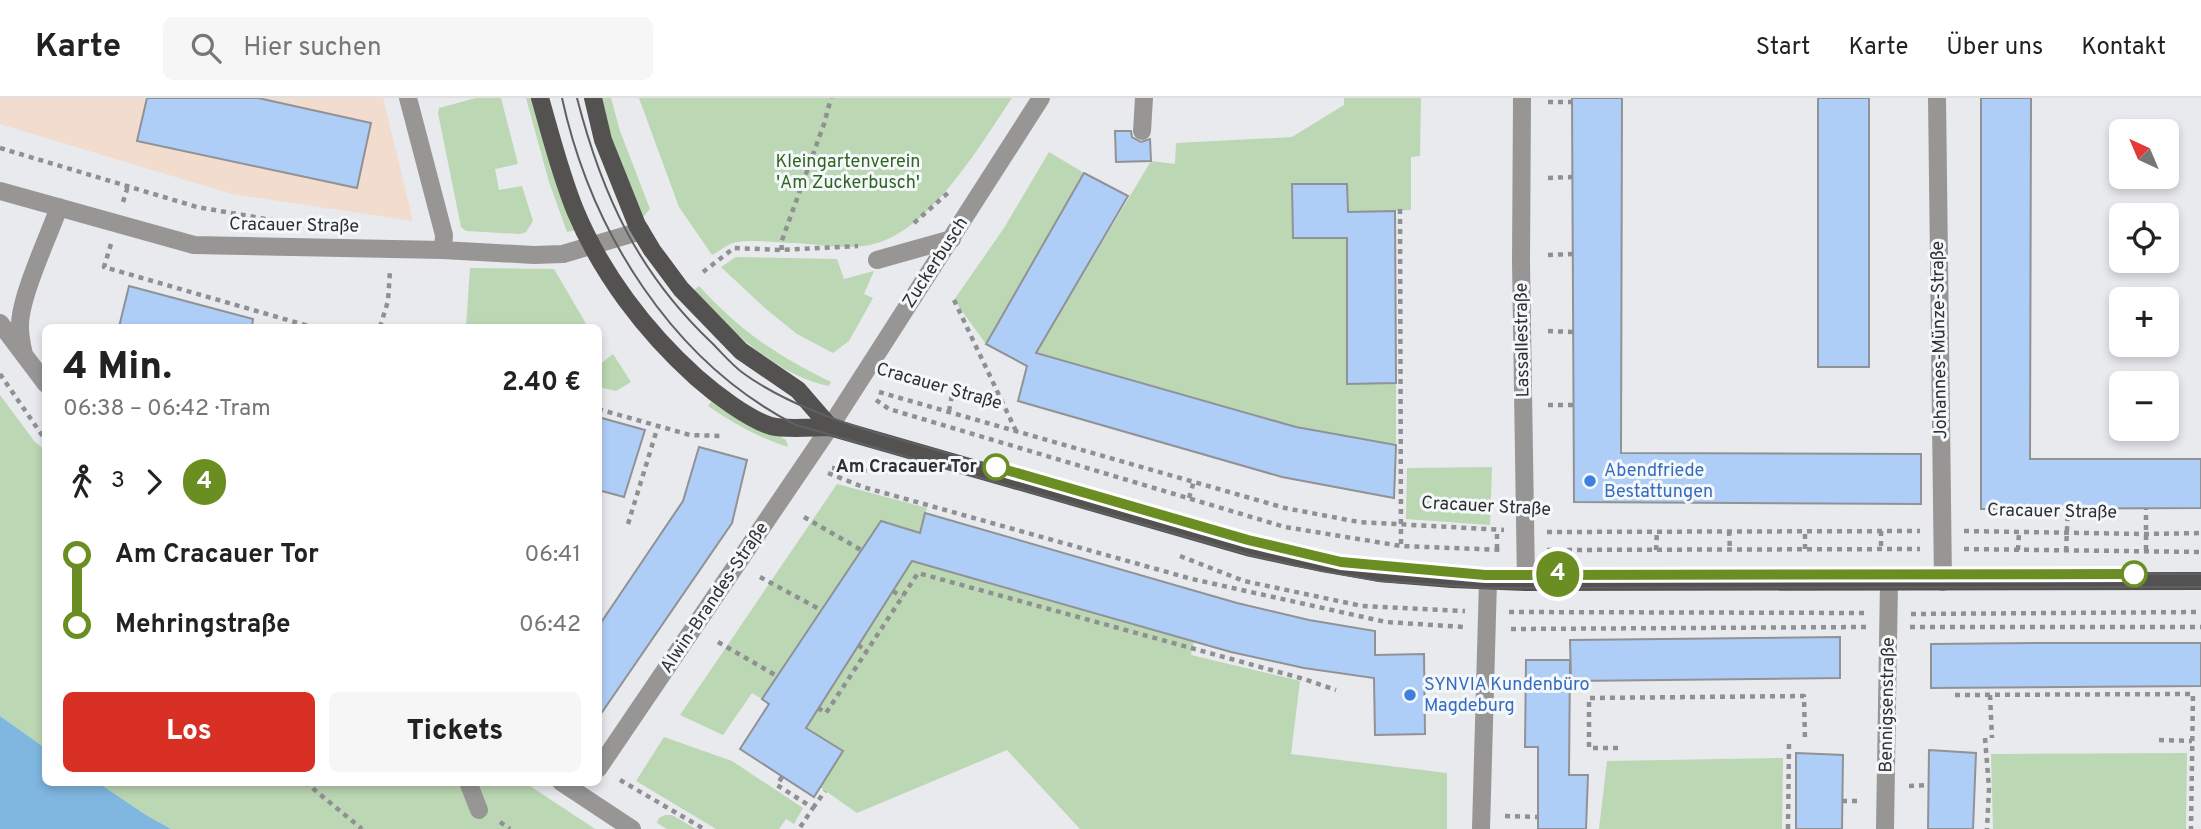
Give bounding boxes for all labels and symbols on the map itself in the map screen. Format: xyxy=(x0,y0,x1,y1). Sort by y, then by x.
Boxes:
north arrow xyxy=(2109,119,2179,189)
park label: Kleingartenverein 'Am Zuckerbusch' xyxy=(775,151,921,195)
street label: Cracauer Straße xyxy=(229,213,359,239)
street label: Zuckerbusch xyxy=(898,213,974,313)
street label: Johannes-Münze-Straße xyxy=(1927,241,1953,439)
street label: Lassallestraße xyxy=(1511,282,1535,398)
street label: Cracauer Straße xyxy=(873,358,1005,416)
marker: Am Cracauer Tor xyxy=(983,454,1009,480)
place label: Am Cracauer Tor xyxy=(836,456,977,479)
place label: Abendfriede Bestattungen xyxy=(1604,460,1713,504)
marker: Abendfriede Bestattungen xyxy=(1582,473,1598,489)
street label: Cracauer Straße xyxy=(1421,492,1551,522)
street label: Cracauer Straße xyxy=(1987,499,2117,525)
street label: Alwin-Brandes-Straße xyxy=(656,518,774,678)
line badge: 4 xyxy=(1535,551,1581,597)
unlabelled marker xyxy=(2121,561,2147,587)
street label: Bennigsenstraße xyxy=(1875,637,1901,773)
place label: SYNVIA Kundenbüro Magdeburg xyxy=(1424,674,1590,718)
marker: SYNVIA Kundenbüro Magdeburg xyxy=(1402,687,1418,703)

